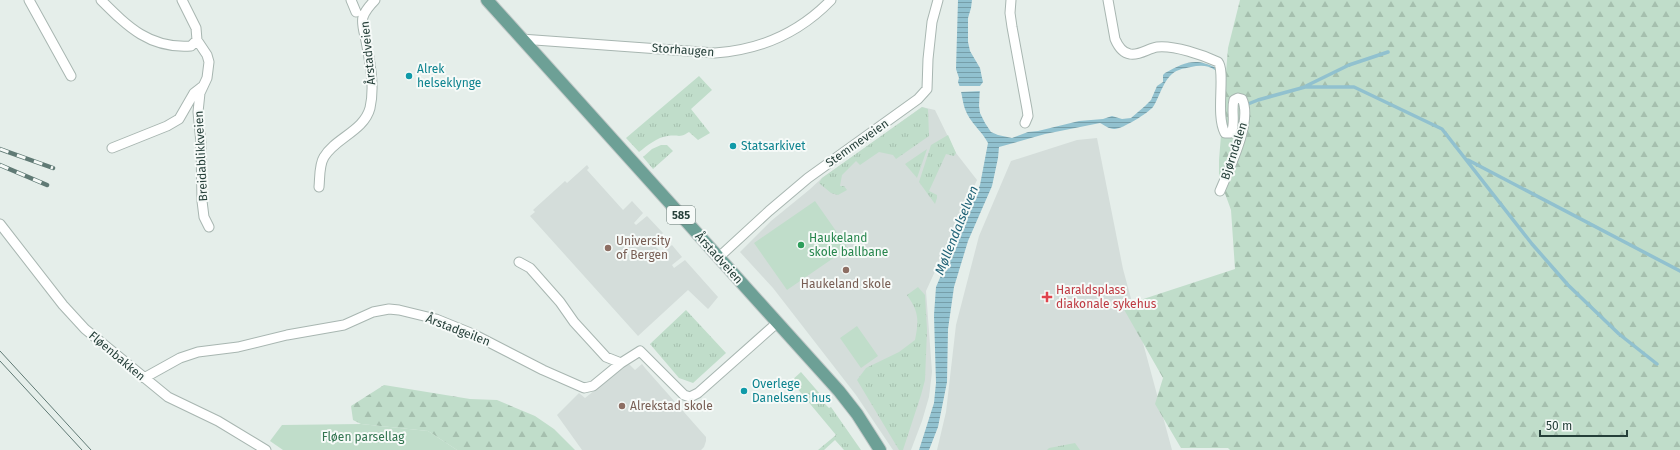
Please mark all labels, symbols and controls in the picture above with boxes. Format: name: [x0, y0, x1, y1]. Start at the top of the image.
street label: Årstadveien: [356, 20, 378, 86]
street label: Storhaugen: [651, 41, 715, 59]
place label: Alrek helseklynge: [417, 62, 481, 90]
marker: Alrek helseklynge: [404, 71, 414, 81]
street label: Breidablikkveien: [192, 110, 210, 202]
street label: Stemmeveien: [823, 116, 891, 170]
street label: Bjørndalen: [1218, 120, 1250, 182]
place label: Statsarkivet: [741, 139, 806, 153]
marker: Statsarkivet: [728, 141, 738, 151]
water label: Møllendalselven: [932, 183, 981, 277]
road number: 585: [667, 206, 695, 224]
street label: Årstadveien: [692, 228, 747, 287]
place label: Haukeland skole ballbane: [809, 231, 888, 259]
place label: University of Bergen: [616, 234, 670, 262]
marker: Haukeland skole ballbane: [796, 240, 806, 250]
marker: University of Bergen: [603, 243, 613, 253]
marker: Haukeland skole: [841, 265, 851, 275]
place label: Haukeland skole: [801, 277, 891, 291]
place label: Haraldsplass diakonale sykehus: [1056, 283, 1157, 311]
marker: Haraldsplass diakonale sykehus: [1041, 291, 1053, 303]
street label: Årstadgeilen: [424, 309, 493, 349]
street label: Fløenbakken: [86, 328, 148, 384]
place label: Overlege Danelsens hus: [752, 377, 831, 405]
marker: Overlege Danelsens hus: [739, 386, 749, 396]
place label: Alrekstad skole: [630, 399, 713, 413]
marker: Alrekstad skole: [617, 401, 627, 411]
scale bar: [1540, 412, 1627, 438]
text: 50 m: [1546, 419, 1572, 433]
park label: Fløen parsellag: [322, 430, 405, 444]

